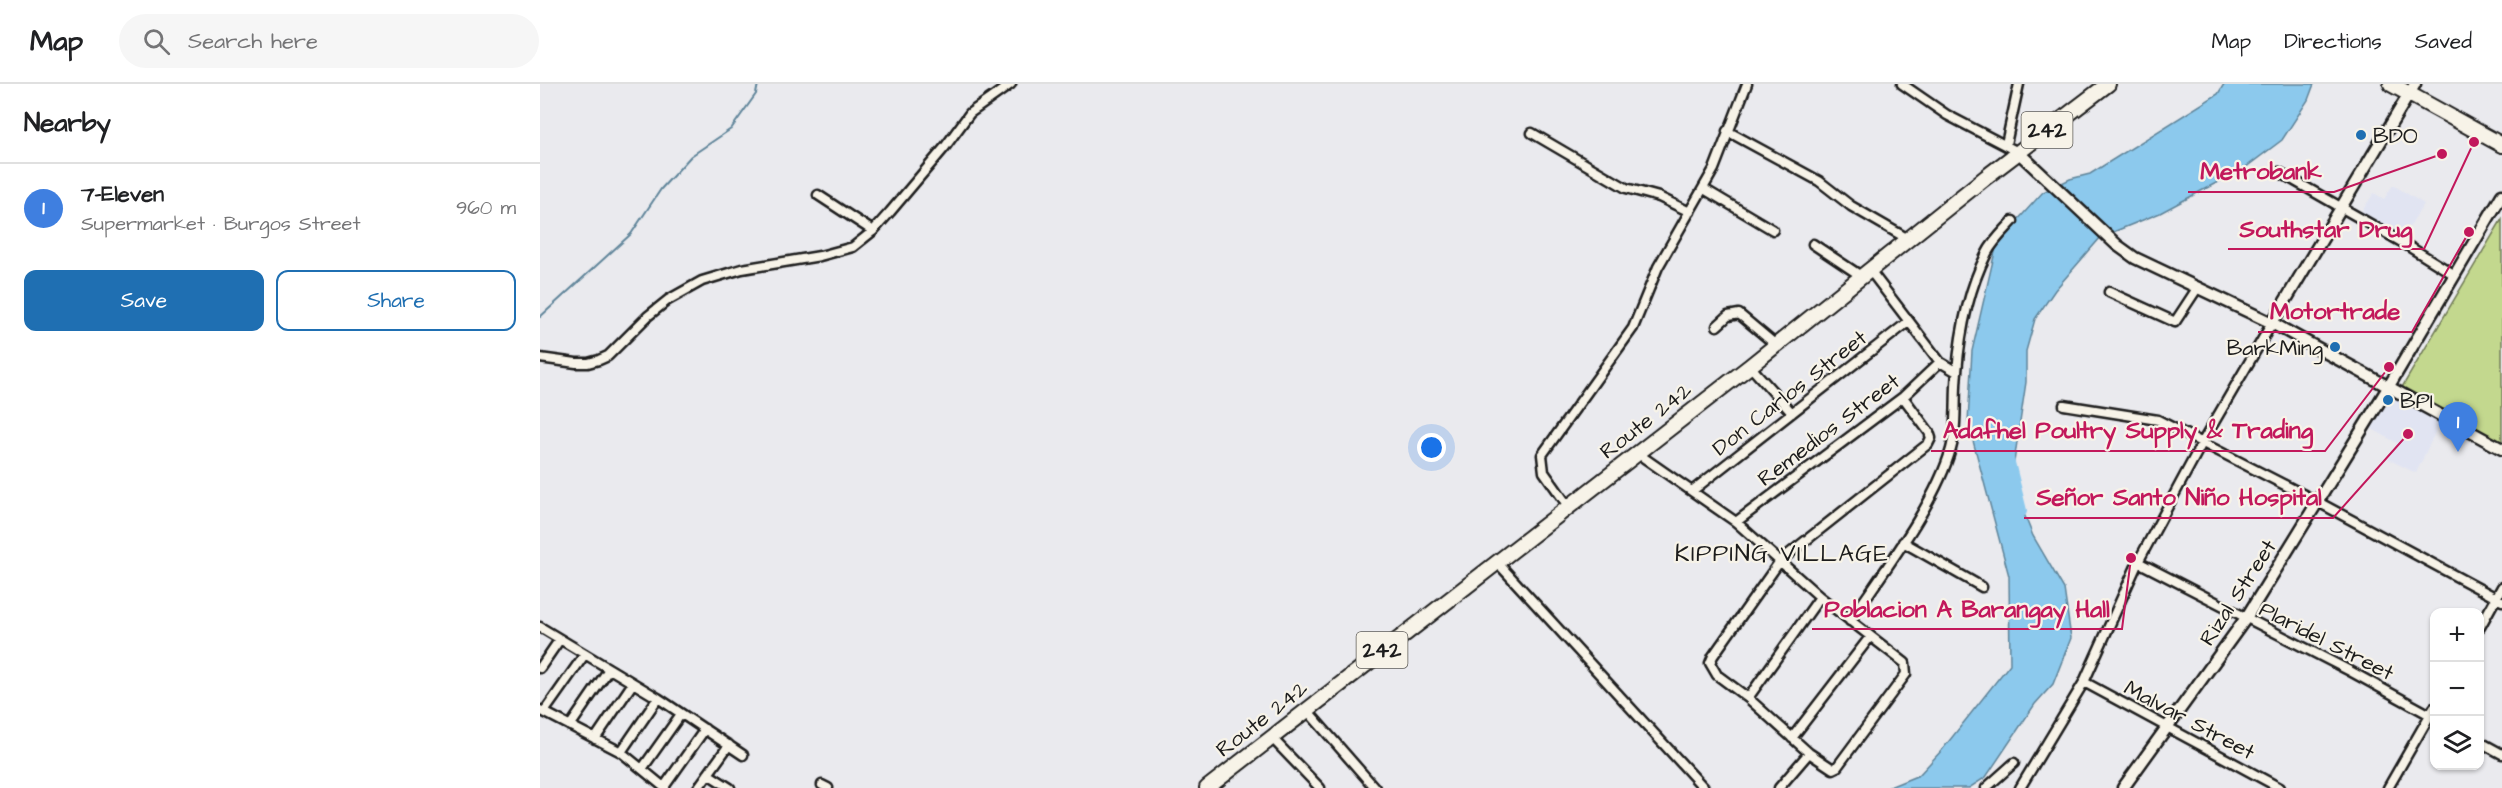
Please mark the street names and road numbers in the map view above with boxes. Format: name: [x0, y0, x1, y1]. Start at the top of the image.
road number: 242: [2022, 112, 2072, 148]
street label: Don Carlos Street: [1706, 323, 1874, 464]
street label: Remedios Street: [1751, 366, 1907, 494]
street label: Route 242: [1593, 375, 1699, 467]
street label: Rizal Street: [2192, 533, 2284, 652]
street label: Plaridel Street: [2254, 594, 2399, 689]
road number: 242: [1356, 632, 1408, 668]
street label: Route 242: [1209, 673, 1315, 765]
street label: Malvar Street: [2118, 673, 2260, 768]

